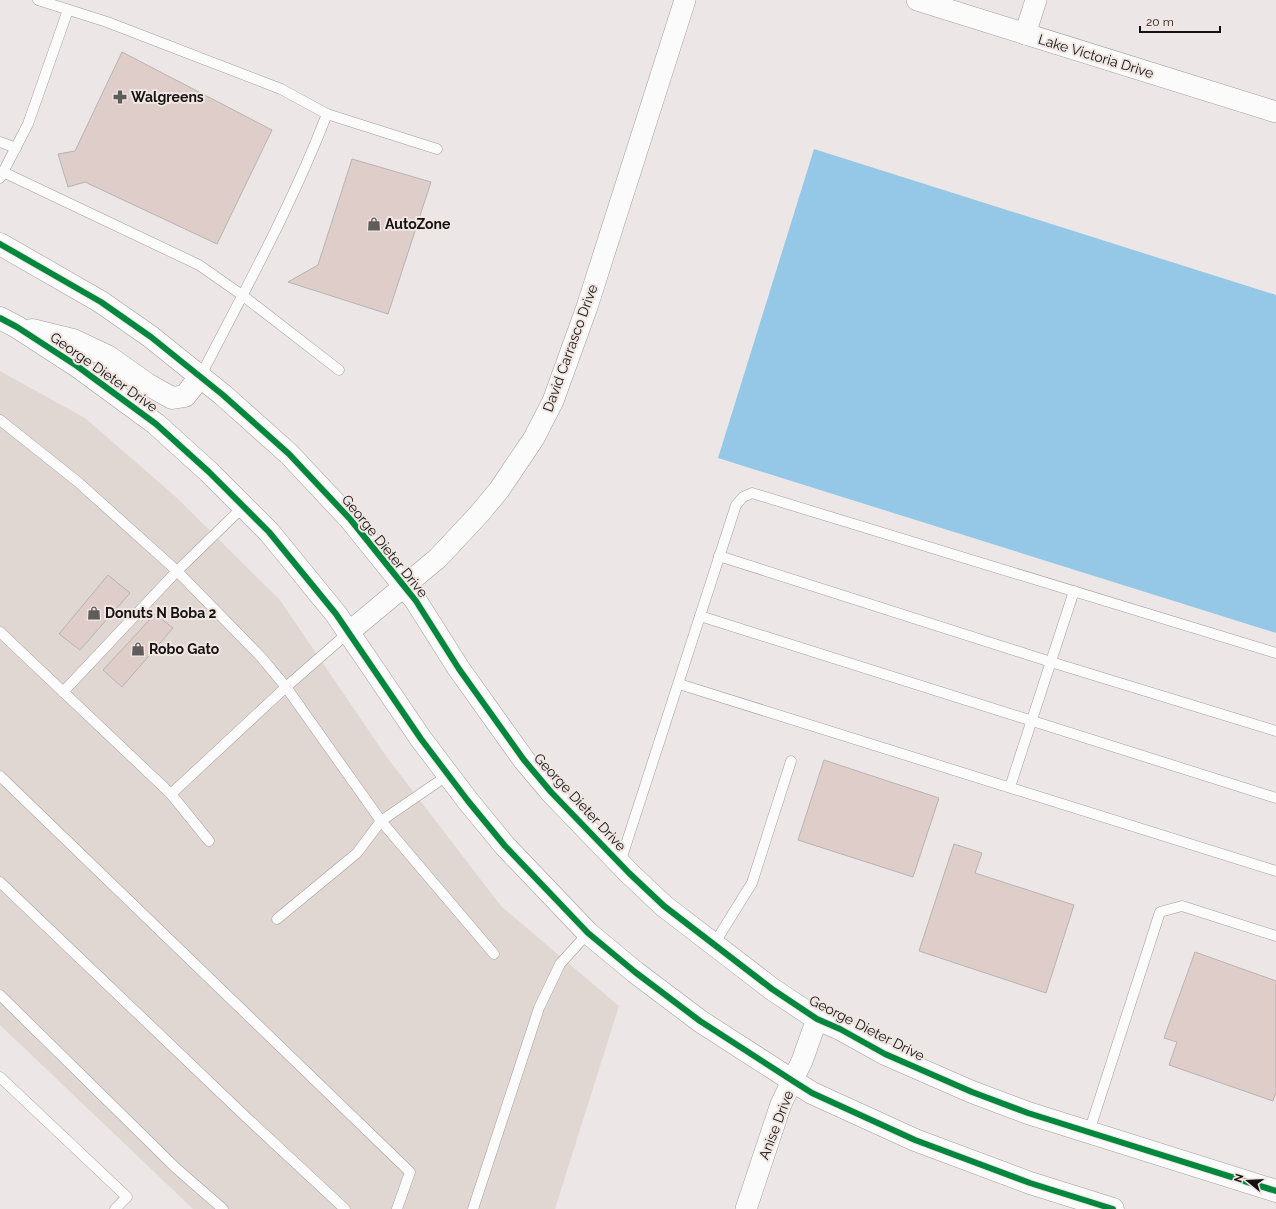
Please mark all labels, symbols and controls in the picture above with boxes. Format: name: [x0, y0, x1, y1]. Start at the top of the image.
scale bar: [1140, 8, 1220, 34]
text: 20 m: [1146, 15, 1174, 29]
street label: Lake Victoria Drive: [1036, 31, 1156, 81]
pharmacy icon: Walgreens: [112, 89, 128, 105]
place label: Walgreens: [131, 89, 204, 105]
shop icon: AutoZone: [366, 216, 382, 232]
place label: AutoZone: [385, 216, 451, 232]
street label: David Carrasco Drive: [539, 282, 601, 414]
street label: George Dieter Drive: [47, 329, 161, 415]
street label: George Dieter Drive: [339, 492, 431, 600]
shop icon: Donuts N Boba 2: [86, 605, 102, 621]
place label: Donuts N Boba 2: [105, 605, 217, 621]
shop icon: Robo Gato: [130, 641, 146, 657]
place label: Robo Gato: [149, 641, 220, 657]
street label: George Dieter Drive: [531, 750, 629, 854]
street label: George Dieter Drive: [807, 992, 927, 1064]
street label: Anise Drive: [756, 1088, 796, 1162]
north arrow: [1228, 1161, 1268, 1201]
text: N: [1231, 1172, 1246, 1184]

